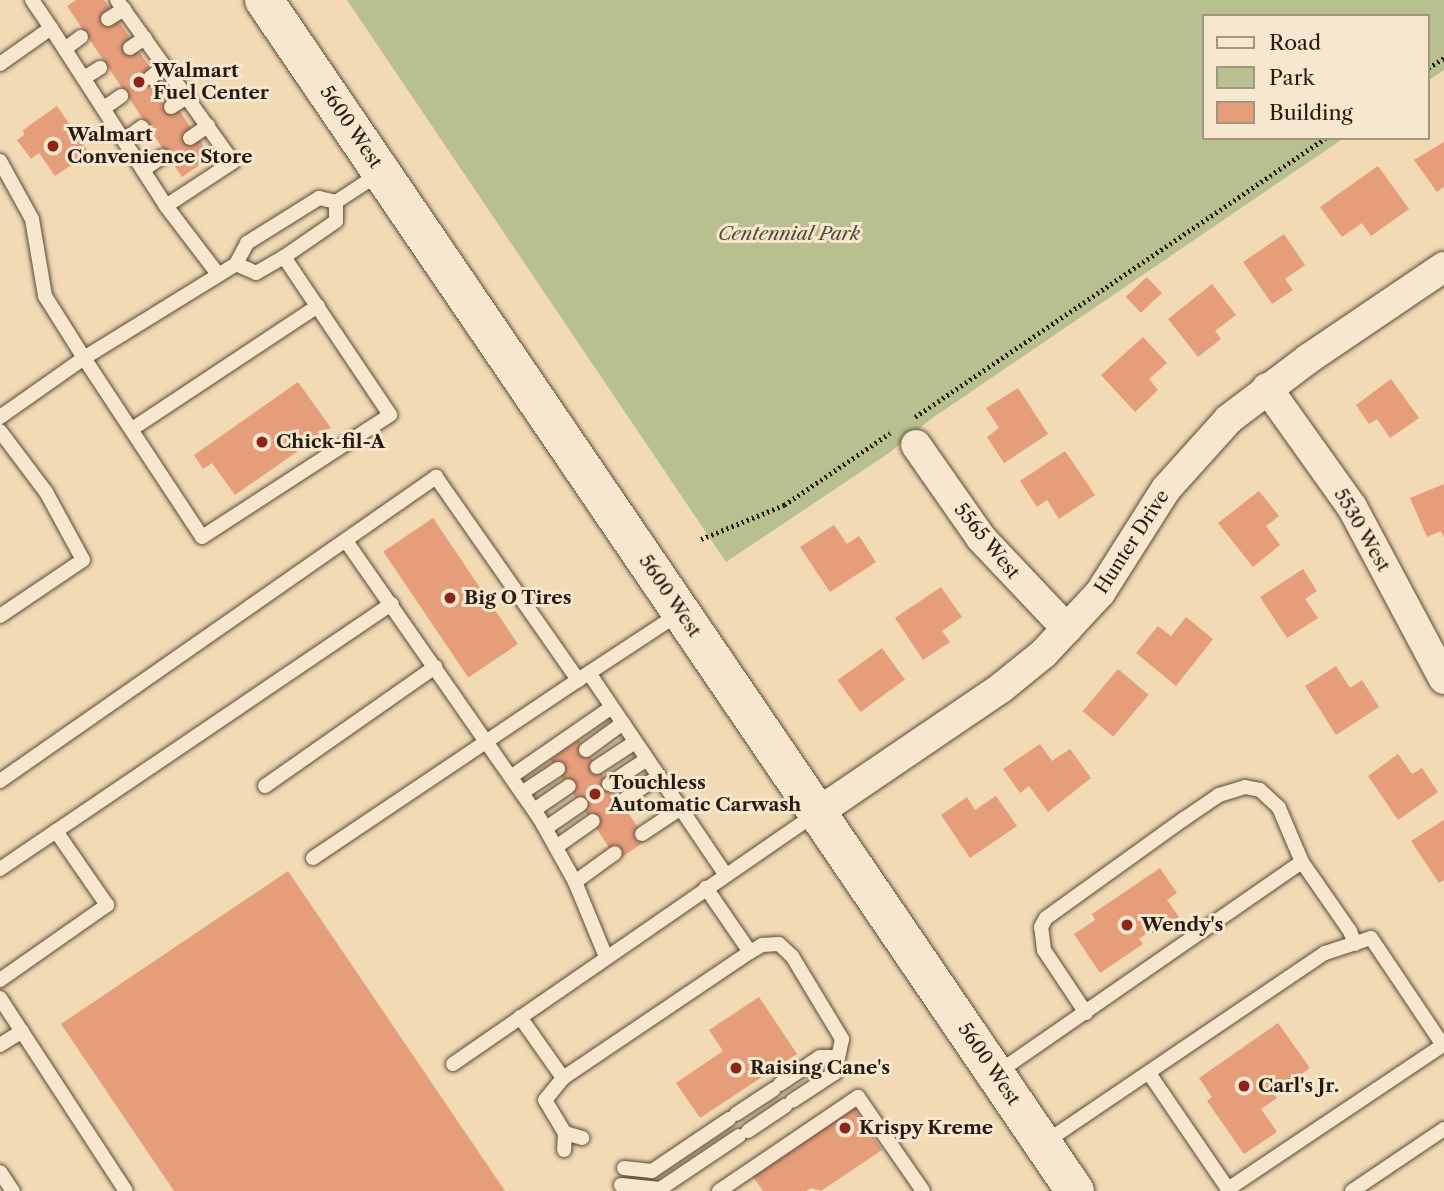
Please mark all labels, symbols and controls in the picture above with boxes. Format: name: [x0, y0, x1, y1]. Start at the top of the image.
legend: [1202, 14, 1430, 140]
text: Road: [1269, 30, 1321, 55]
place label: Walmart Fuel Center: [153, 60, 269, 104]
text: Park: [1269, 65, 1315, 90]
marker: Walmart Fuel Center: [131, 74, 147, 90]
street label: 5600 West: [315, 81, 387, 173]
text: Building: [1269, 100, 1353, 125]
place label: Walmart Convenience Store: [67, 124, 252, 168]
marker: Walmart Convenience Store: [45, 138, 61, 154]
park label: Centennial Park: [718, 223, 860, 245]
place label: Chick-fil-A: [276, 431, 385, 453]
marker: Chick-fil-A: [254, 434, 270, 450]
street label: 5530 West: [1329, 484, 1395, 576]
street label: Hunter Drive: [1090, 486, 1174, 598]
street label: 5565 West: [949, 498, 1025, 584]
street label: 5600 West: [634, 550, 706, 642]
place label: Big O Tires: [464, 587, 572, 609]
marker: Big O Tires: [442, 590, 458, 606]
place label: Touchless Automatic Carwash: [609, 772, 801, 816]
marker: Touchless Automatic Carwash: [587, 786, 603, 802]
place label: Wendy's: [1141, 914, 1223, 936]
marker: Wendy's: [1119, 917, 1135, 933]
street label: 5600 West: [953, 1018, 1025, 1110]
place label: Raising Cane's: [750, 1057, 890, 1079]
marker: Raising Cane's: [728, 1060, 744, 1076]
place label: Carl's Jr.: [1258, 1075, 1339, 1097]
marker: Carl's Jr.: [1236, 1078, 1252, 1094]
place label: Krispy Kreme: [859, 1117, 994, 1139]
marker: Krispy Kreme: [837, 1120, 853, 1136]

